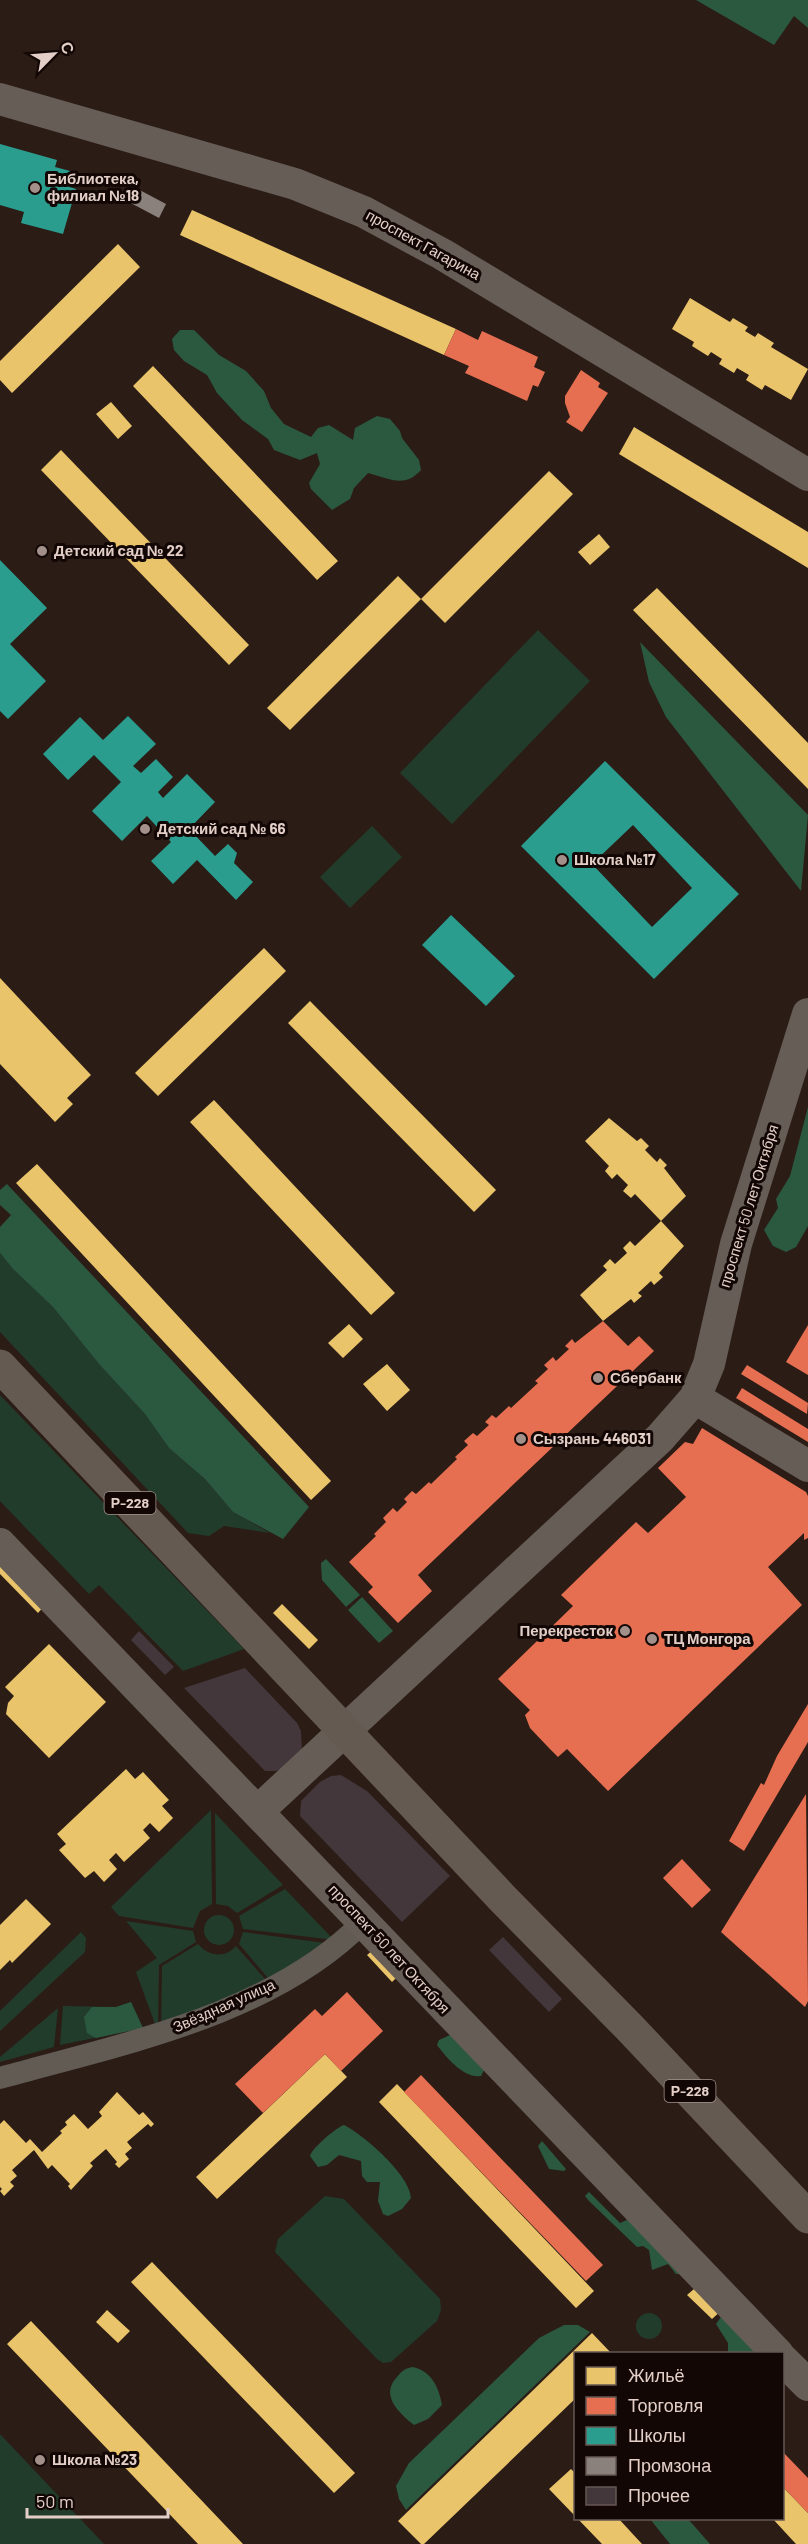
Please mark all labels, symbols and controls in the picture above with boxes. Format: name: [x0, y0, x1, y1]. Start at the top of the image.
north arrow: [24, 24, 84, 84]
text: С: [57, 38, 79, 57]
place label: Библиотека, филиал №18: [47, 169, 139, 204]
marker: Библиотека, филиал №18: [28, 181, 42, 195]
street label: проспект Гагарина: [363, 205, 484, 283]
place label: Детский сад № 22: [54, 541, 183, 559]
marker: Детский сад № 22: [35, 544, 49, 558]
place label: Детский сад № 66: [157, 819, 286, 837]
marker: Детский сад № 66: [138, 822, 152, 836]
place label: Школа №17: [574, 850, 656, 868]
marker: Школа №17: [555, 853, 569, 867]
street label: проспект 50 лет Октября: [715, 1122, 781, 1289]
place label: Сбербанк: [610, 1368, 682, 1386]
marker: Сбербанк: [591, 1371, 605, 1385]
place label: Сызрань 446031: [533, 1429, 651, 1447]
marker: Сызрань 446031: [514, 1432, 528, 1446]
road number: Р-228: [104, 1492, 156, 1514]
place label: Перекресток: [519, 1621, 613, 1639]
marker: Перекресток: [618, 1624, 632, 1638]
place label: ТЦ Монгора: [664, 1629, 751, 1647]
marker: ТЦ Монгора: [645, 1632, 659, 1646]
street label: проспект 50 лет Октября: [325, 1880, 454, 2016]
street label: Звёздная улица: [170, 1974, 278, 2036]
road number: Р-228: [664, 2080, 716, 2102]
legend: [574, 2352, 784, 2520]
text: Жильё: [628, 2364, 685, 2386]
text: Торговля: [628, 2394, 703, 2416]
text: Школы: [628, 2424, 686, 2446]
place label: Школа №23: [52, 2450, 137, 2468]
marker: Школа №23: [33, 2453, 47, 2467]
text: Промзона: [628, 2454, 712, 2476]
scale bar: [27, 2481, 168, 2519]
text: Прочее: [628, 2484, 690, 2506]
text: 50 m: [36, 2490, 74, 2512]

